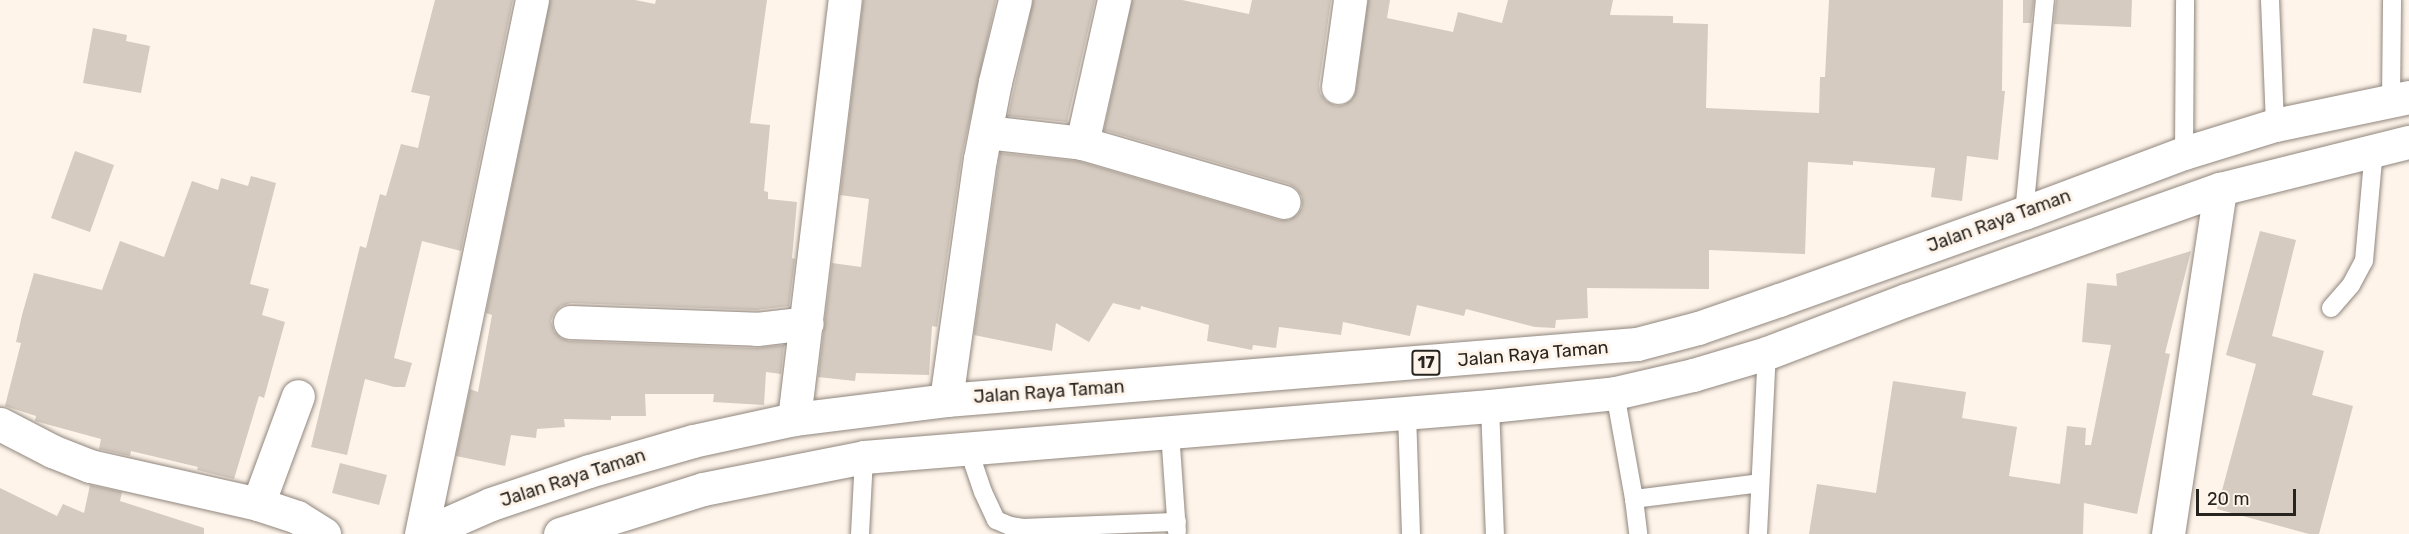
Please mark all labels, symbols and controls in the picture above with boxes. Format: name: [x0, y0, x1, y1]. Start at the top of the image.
street label: Jalan Raya Taman: [1924, 185, 2074, 257]
street label: Jalan Raya Taman: [1456, 337, 1610, 371]
road number: 17: [1411, 350, 1441, 376]
street label: Jalan Raya Taman: [972, 376, 1126, 408]
street label: Jalan Raya Taman: [497, 444, 649, 512]
scale bar: [2199, 477, 2300, 515]
text: 20 m: [2207, 488, 2249, 510]

